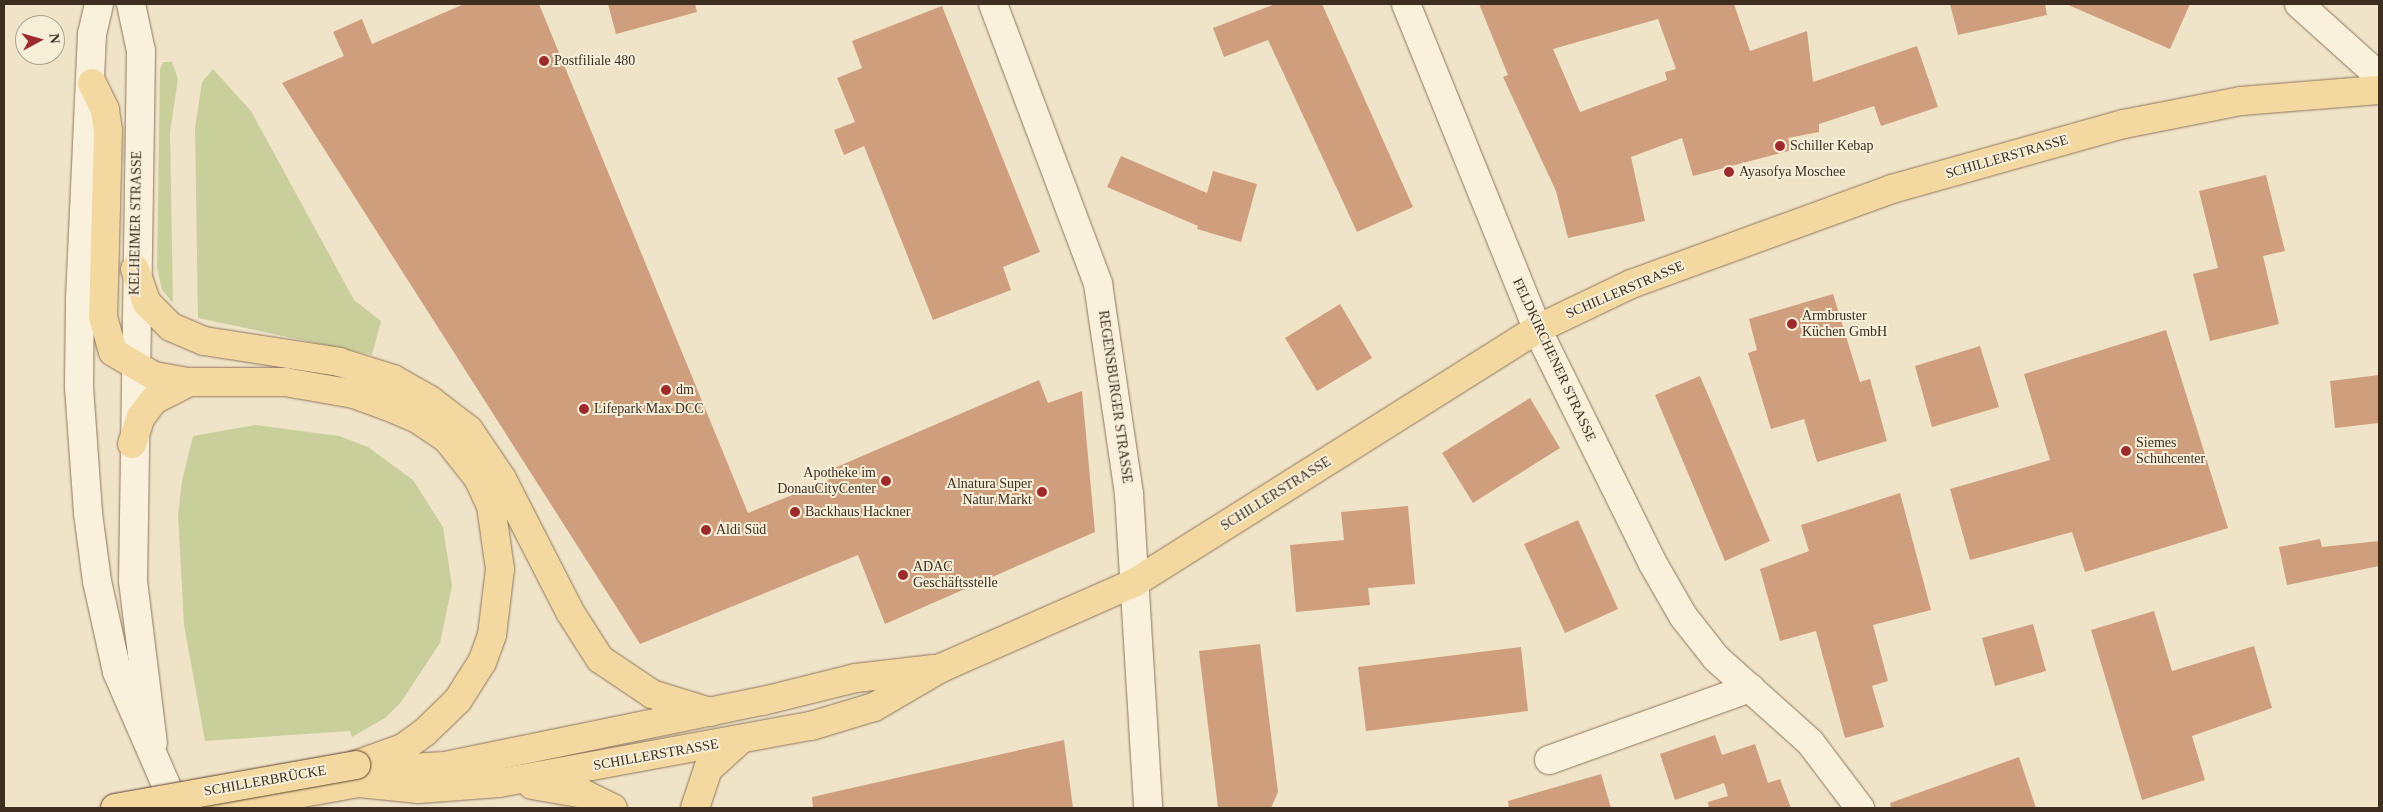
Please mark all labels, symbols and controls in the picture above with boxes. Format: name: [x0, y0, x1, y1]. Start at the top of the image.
north arrow: [15, 15, 65, 65]
text: N: [46, 33, 62, 44]
place label: Postfiliale 480: [554, 53, 635, 69]
marker: Postfiliale 480: [538, 55, 550, 67]
street label: SCHILLERSTRASSE: [1944, 131, 2070, 183]
place label: Schiller Kebap: [1790, 138, 1874, 154]
marker: Schiller Kebap: [1774, 140, 1786, 152]
street label: KELHEIMER STRASSE: [126, 151, 146, 295]
place label: Ayasofya Moschee: [1739, 164, 1845, 180]
marker: Ayasofya Moschee: [1723, 166, 1735, 178]
street label: SCHILLERSTRASSE: [1563, 257, 1687, 323]
street label: FELDKIRCHENER STRASSE: [1509, 276, 1599, 444]
place label: Armbruster Küchen GmbH: [1802, 308, 1887, 341]
street label: REGENSBURGER STRASSE: [1095, 309, 1135, 485]
marker: Armbruster Küchen GmbH: [1786, 318, 1798, 330]
place label: dm: [676, 382, 694, 398]
marker: dm: [660, 384, 672, 396]
place label: Lifepark Max DCC: [594, 401, 704, 417]
marker: Lifepark Max DCC: [578, 403, 590, 415]
place label: Siemes Schuhcenter: [2136, 435, 2205, 468]
marker: Siemes Schuhcenter: [2120, 445, 2132, 457]
street label: SCHILLERSTRASSE: [1218, 453, 1334, 535]
place label: Apotheke im DonauCityCenter: [777, 465, 876, 498]
marker: Apotheke im DonauCityCenter: [880, 475, 892, 487]
place label: Alnatura Super Natur Markt: [947, 476, 1032, 508]
marker: Alnatura Super Natur Markt: [1036, 486, 1048, 498]
place label: Backhaus Hackner: [805, 504, 910, 520]
marker: Backhaus Hackner: [789, 506, 801, 518]
place label: Aldi Süd: [716, 522, 766, 538]
marker: Aldi Süd: [700, 524, 712, 536]
place label: ADAC Geschäftsstelle: [913, 559, 998, 592]
marker: ADAC Geschäftsstelle: [897, 569, 909, 581]
street label: SCHILLERSTRASSE: [592, 736, 720, 774]
street label: SCHILLERBRÜCKE: [203, 762, 327, 800]

